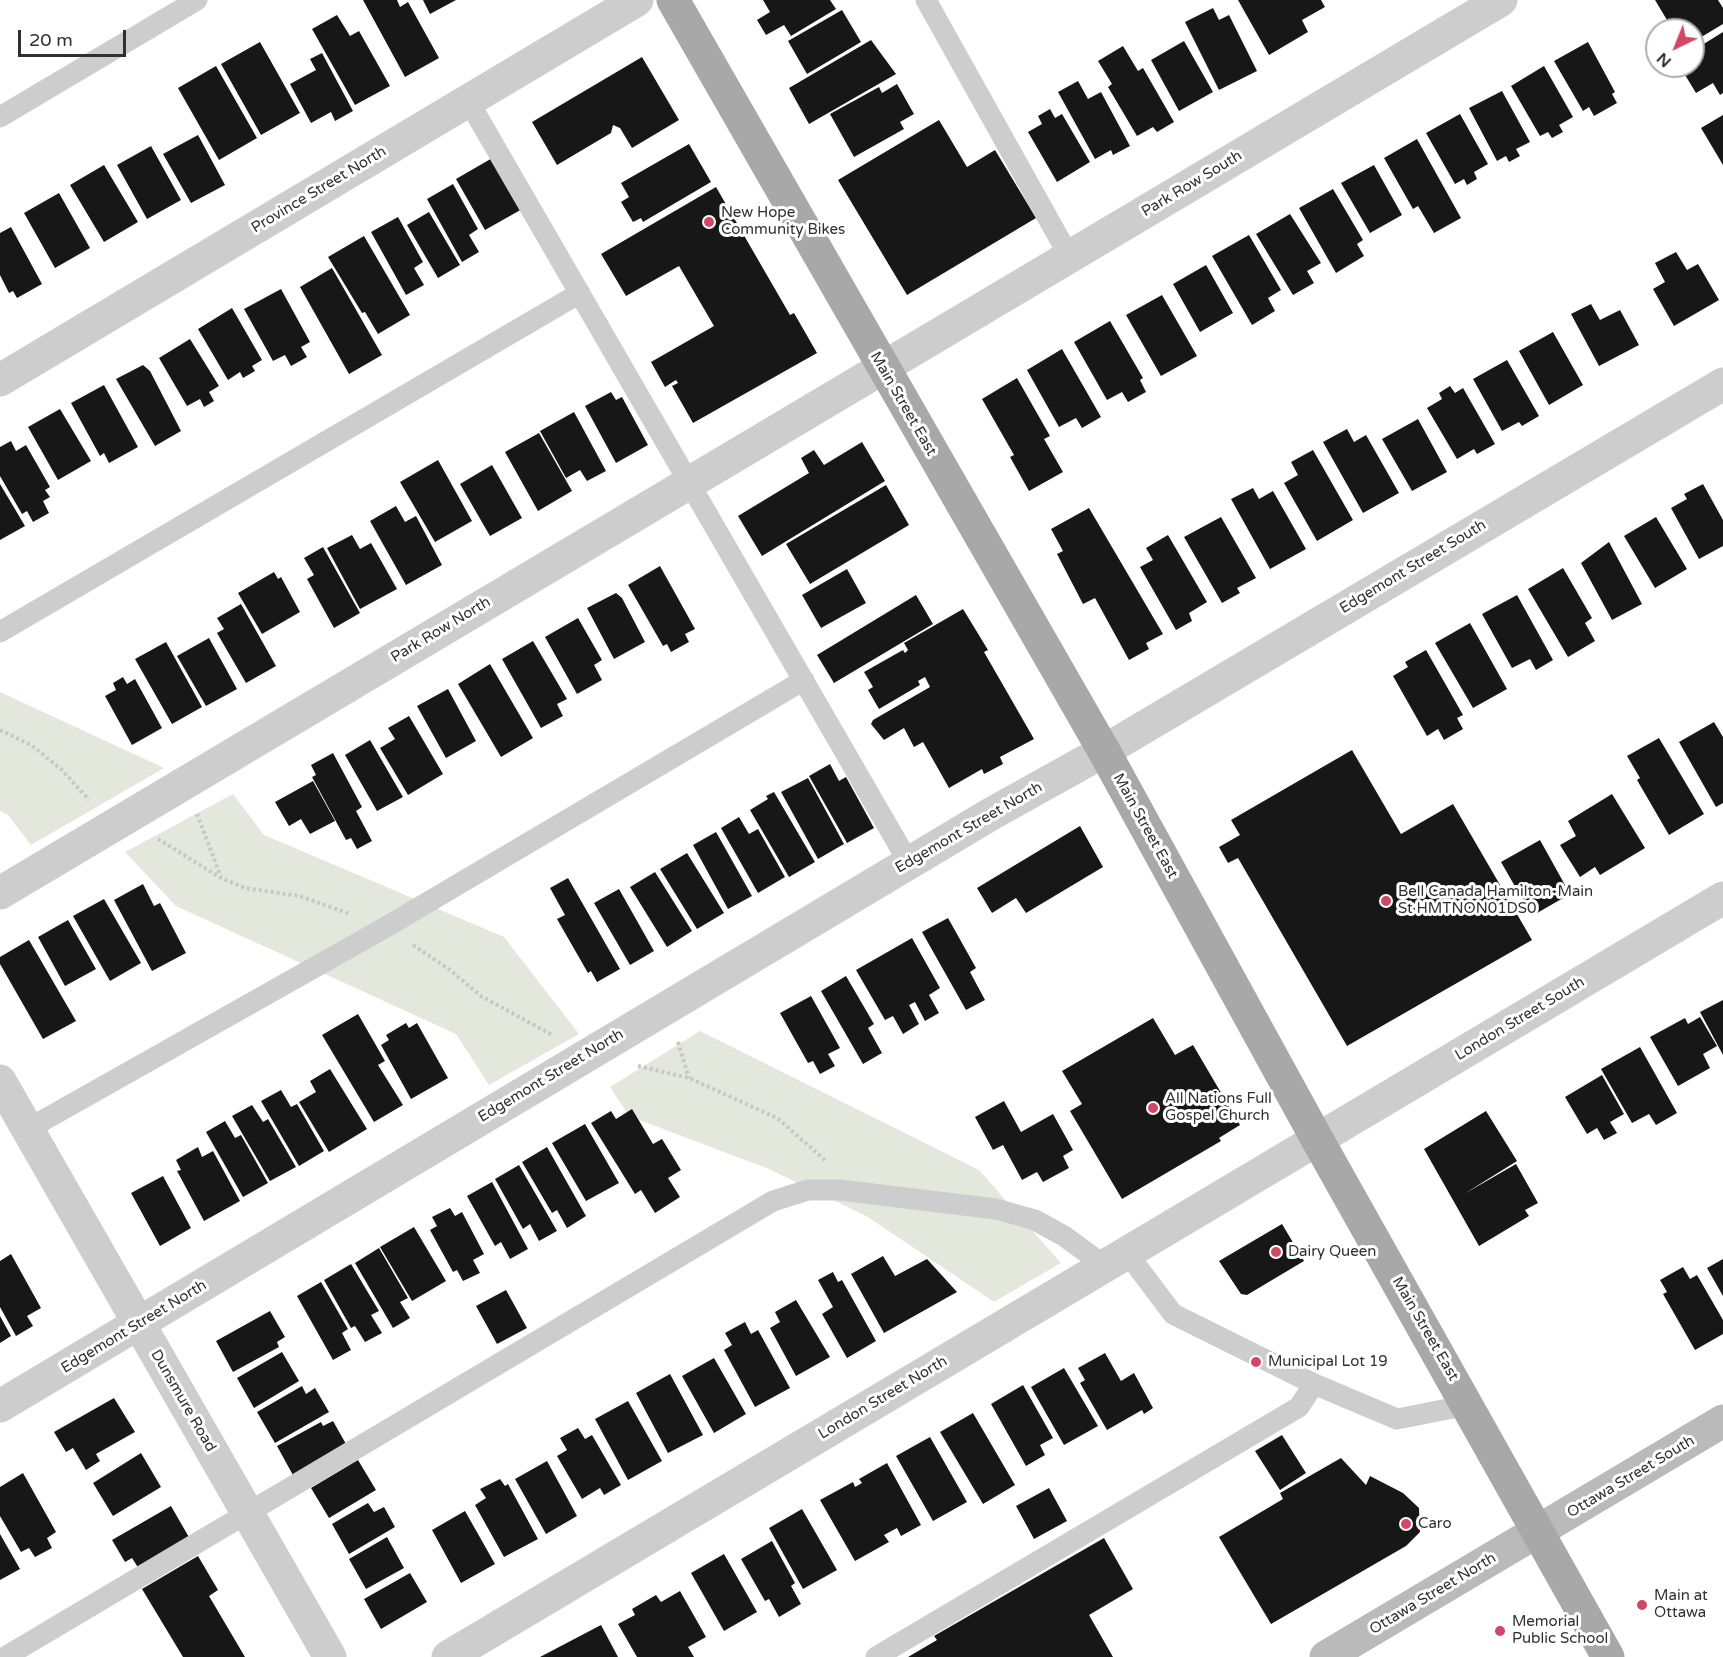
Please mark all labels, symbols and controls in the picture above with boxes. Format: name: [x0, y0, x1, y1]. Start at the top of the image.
scale bar: [21, 18, 129, 56]
north arrow: [1645, 18, 1705, 78]
text: 20 m: [29, 29, 73, 51]
text: N: [1653, 48, 1676, 71]
street label: Province Street North: [248, 143, 390, 237]
street label: Park Row South: [1139, 147, 1245, 221]
place label: New Hope Community Bikes: [721, 204, 845, 239]
marker: New Hope Community Bikes: [702, 215, 716, 229]
street label: Main Street East: [866, 349, 940, 459]
street label: Edgemont Street South: [1337, 516, 1489, 618]
street label: Park Row North: [388, 593, 494, 667]
street label: Main Street East: [1109, 770, 1181, 882]
street label: Edgemont Street North: [892, 779, 1046, 877]
place label: Bell Canada Hamilton-Main St HMTNON01DS0: [1398, 883, 1593, 918]
marker: Bell Canada Hamilton-Main St HMTNON01DS0: [1379, 894, 1393, 908]
street label: London Street South: [1452, 973, 1588, 1065]
street label: Edgemont Street North: [475, 1025, 627, 1127]
place label: All Nations Full Gospel Church: [1165, 1090, 1272, 1125]
marker: All Nations Full Gospel Church: [1146, 1101, 1160, 1115]
place label: Dairy Queen: [1288, 1243, 1376, 1261]
marker: Dairy Queen: [1269, 1245, 1283, 1259]
street label: Main Street East: [1388, 1274, 1462, 1384]
street label: Edgemont Street North: [58, 1276, 210, 1378]
street label: Dunsmure Road: [146, 1347, 220, 1455]
street label: London Street North: [815, 1352, 951, 1444]
place label: Municipal Lot 19: [1268, 1353, 1388, 1371]
marker: Municipal Lot 19: [1249, 1355, 1263, 1369]
street label: Ottawa Street South: [1564, 1432, 1698, 1522]
place label: Caro: [1418, 1515, 1451, 1533]
marker: Caro: [1399, 1517, 1413, 1531]
street label: Ottawa Street North: [1366, 1549, 1500, 1639]
place label: Main at Ottawa: [1654, 1587, 1708, 1622]
marker: Main at Ottawa: [1635, 1598, 1649, 1612]
place label: Memorial Public School: [1512, 1613, 1608, 1648]
marker: Memorial Public School: [1493, 1624, 1507, 1638]

